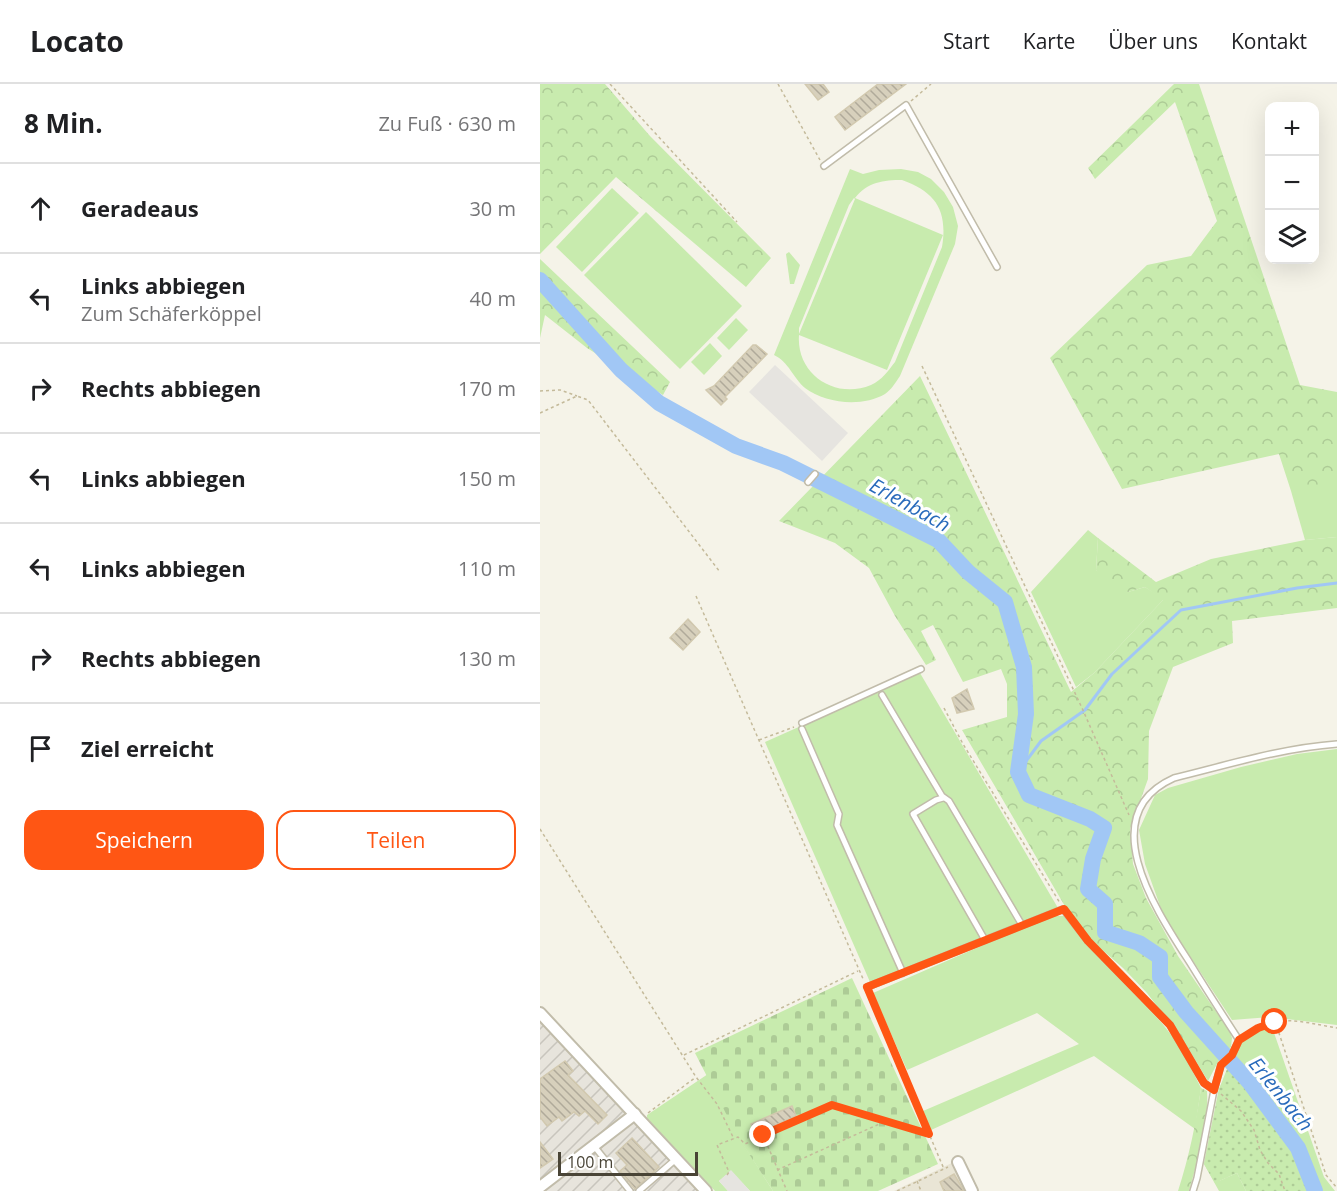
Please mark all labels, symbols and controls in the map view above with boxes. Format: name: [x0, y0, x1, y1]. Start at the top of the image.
text: Locato: [30, 22, 124, 60]
text: Start: [943, 27, 990, 55]
text: Karte: [1023, 27, 1075, 55]
text: Über uns: [1108, 27, 1198, 55]
text: Kontakt: [1231, 27, 1307, 55]
map controls: [1265, 102, 1319, 264]
button: +: [1265, 102, 1319, 156]
text: 8 Min.: [24, 105, 103, 141]
text: Zu Fuß · 630 m: [378, 110, 516, 137]
button: −: [1265, 156, 1319, 210]
icon: ahead: [24, 192, 57, 225]
text: Geradeaus: [81, 193, 199, 223]
text: 30 m: [469, 195, 516, 222]
button: layers: [1265, 210, 1319, 264]
text: Links abbiegen: [81, 270, 246, 300]
icon: left: [24, 282, 57, 315]
text: 40 m: [469, 285, 516, 312]
text: Zum Schäferköppel: [81, 300, 262, 327]
icon: right: [24, 372, 57, 405]
text: Rechts abbiegen: [81, 373, 261, 403]
text: 170 m: [458, 375, 516, 402]
icon: left: [24, 462, 57, 495]
text: Links abbiegen: [81, 463, 246, 493]
text: 150 m: [458, 465, 516, 492]
water label: Erlenbach: [865, 471, 955, 538]
icon: left: [24, 552, 57, 585]
text: Links abbiegen: [81, 553, 246, 583]
text: 110 m: [458, 555, 516, 582]
icon: right: [24, 642, 57, 675]
text: Rechts abbiegen: [81, 643, 261, 673]
text: 130 m: [458, 645, 516, 672]
icon: arrive: [24, 732, 57, 765]
text: Ziel erreicht: [81, 733, 214, 763]
button: Speichern: [24, 810, 264, 870]
button: Teilen: [276, 810, 516, 870]
route start: [1261, 1008, 1287, 1034]
water label: Erlenbach: [1243, 1051, 1320, 1136]
route end: [749, 1121, 775, 1147]
scale bar: [558, 1149, 698, 1176]
text: 100 m: [567, 1151, 613, 1173]

